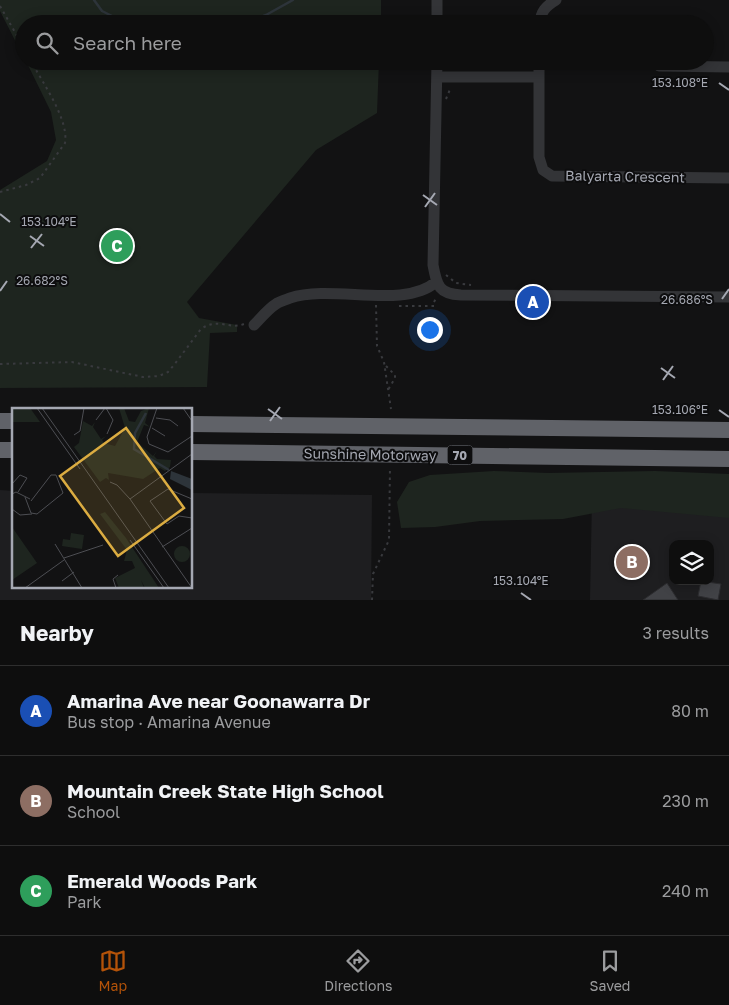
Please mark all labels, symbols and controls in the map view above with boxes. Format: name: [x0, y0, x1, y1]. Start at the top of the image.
search box: [15, 15, 714, 70]
icon: search: [33, 29, 61, 57]
text: Search here: [73, 31, 182, 54]
text: 153.108°E: [652, 75, 708, 90]
street label: Balyarta Crescent: [565, 166, 685, 186]
text: 153.104°E: [21, 214, 77, 229]
pin: C: [101, 227, 133, 265]
text: 26.682°S: [16, 273, 68, 288]
pin: A: [517, 283, 549, 321]
text: 26.686°S: [661, 292, 713, 307]
your location: [417, 317, 443, 343]
text: 153.106°E: [652, 402, 708, 417]
inset map: [12, 408, 192, 588]
street label: Sunshine Motorway: [303, 444, 437, 464]
road number: 70: [448, 446, 472, 464]
map controls: [669, 540, 714, 585]
button: layers: [669, 540, 714, 585]
pin: B: [616, 543, 648, 581]
text: 153.104°E: [493, 573, 549, 588]
text: Nearby: [20, 620, 94, 646]
text: 3 results: [642, 623, 709, 643]
text: Amarina Ave near Goonawarra Dr: [67, 689, 370, 712]
text: A: [30, 701, 42, 721]
text: 80 m: [671, 701, 709, 721]
text: Bus stop · Amarina Avenue: [67, 712, 271, 732]
text: Mountain Creek State High School: [67, 779, 384, 802]
text: B: [30, 791, 42, 811]
text: 230 m: [662, 791, 709, 811]
text: School: [67, 802, 120, 822]
text: Emerald Woods Park: [67, 869, 257, 892]
text: C: [30, 881, 42, 901]
text: 240 m: [662, 881, 709, 901]
text: Park: [67, 892, 102, 912]
tab: Map: [99, 947, 127, 994]
tab: Directions: [324, 947, 393, 994]
tab: Saved: [590, 947, 630, 994]

